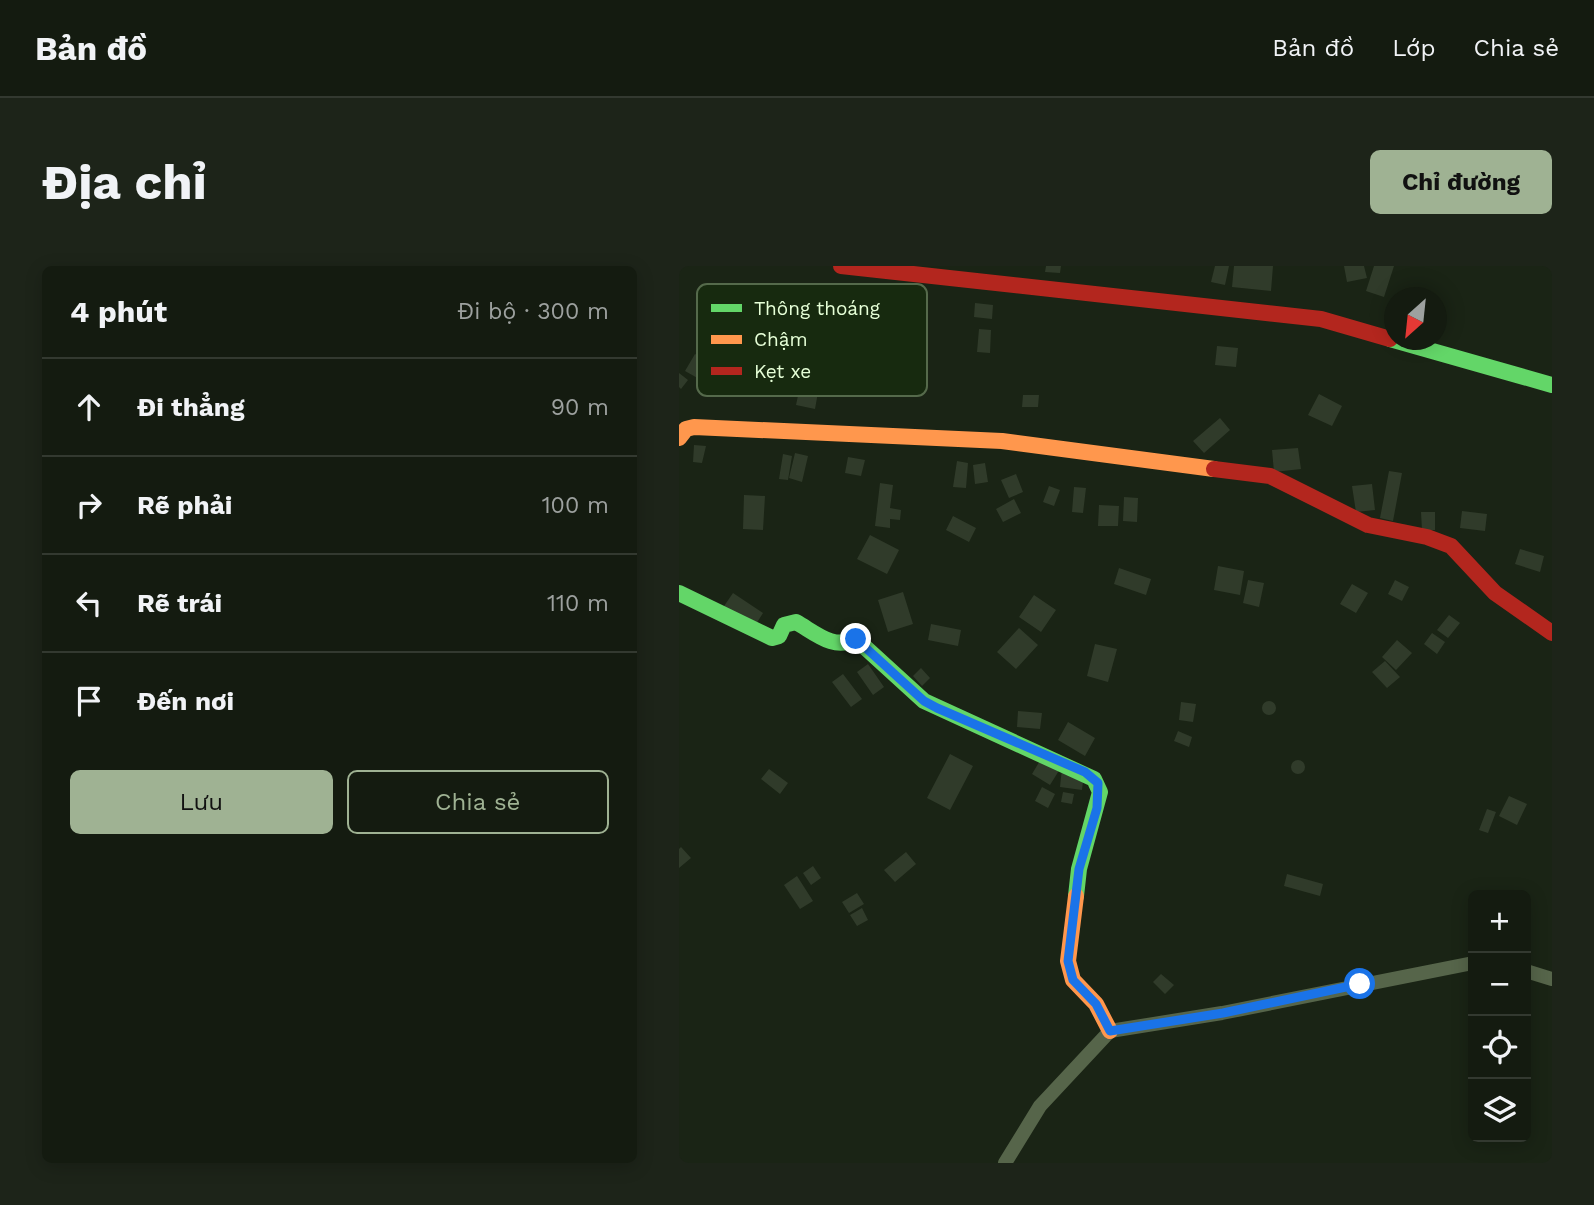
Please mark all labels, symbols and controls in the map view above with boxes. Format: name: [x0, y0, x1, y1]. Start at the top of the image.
text: Bản đồ: [35, 29, 147, 68]
text: Bản đồ: [1272, 34, 1354, 62]
text: Lớp: [1392, 34, 1436, 62]
text: Chia sẻ: [1474, 34, 1559, 62]
button: Chỉ đường: [1370, 150, 1552, 214]
text: Địa chỉ: [42, 153, 207, 211]
legend: [697, 284, 927, 396]
north arrow: [1384, 287, 1447, 350]
text: 4 phút: [70, 294, 167, 329]
text: Thông thoáng: [754, 297, 881, 320]
text: Đi bộ · 300 m: [457, 298, 609, 325]
text: Chậm: [754, 328, 808, 351]
text: Kẹt xe: [754, 360, 811, 383]
icon: ahead: [70, 388, 108, 426]
text: Đi thẳng: [137, 392, 245, 422]
text: 90 m: [551, 394, 609, 421]
icon: right: [70, 486, 108, 524]
text: Rẽ phải: [137, 490, 232, 520]
text: 100 m: [542, 492, 609, 519]
icon: left: [70, 584, 108, 622]
text: Rẽ trái: [137, 588, 222, 618]
text: 110 m: [547, 590, 609, 617]
route end: [840, 623, 871, 654]
icon: arrive: [70, 682, 108, 720]
text: Đến nơi: [137, 686, 234, 716]
button: Lưu: [70, 770, 333, 834]
button: Chia sẻ: [347, 770, 609, 834]
map controls: [1468, 890, 1531, 1142]
button: +: [1468, 890, 1531, 953]
button: −: [1468, 953, 1531, 1016]
route start: [1344, 968, 1375, 999]
button: locate: [1468, 1016, 1531, 1079]
button: layers: [1468, 1079, 1531, 1142]

